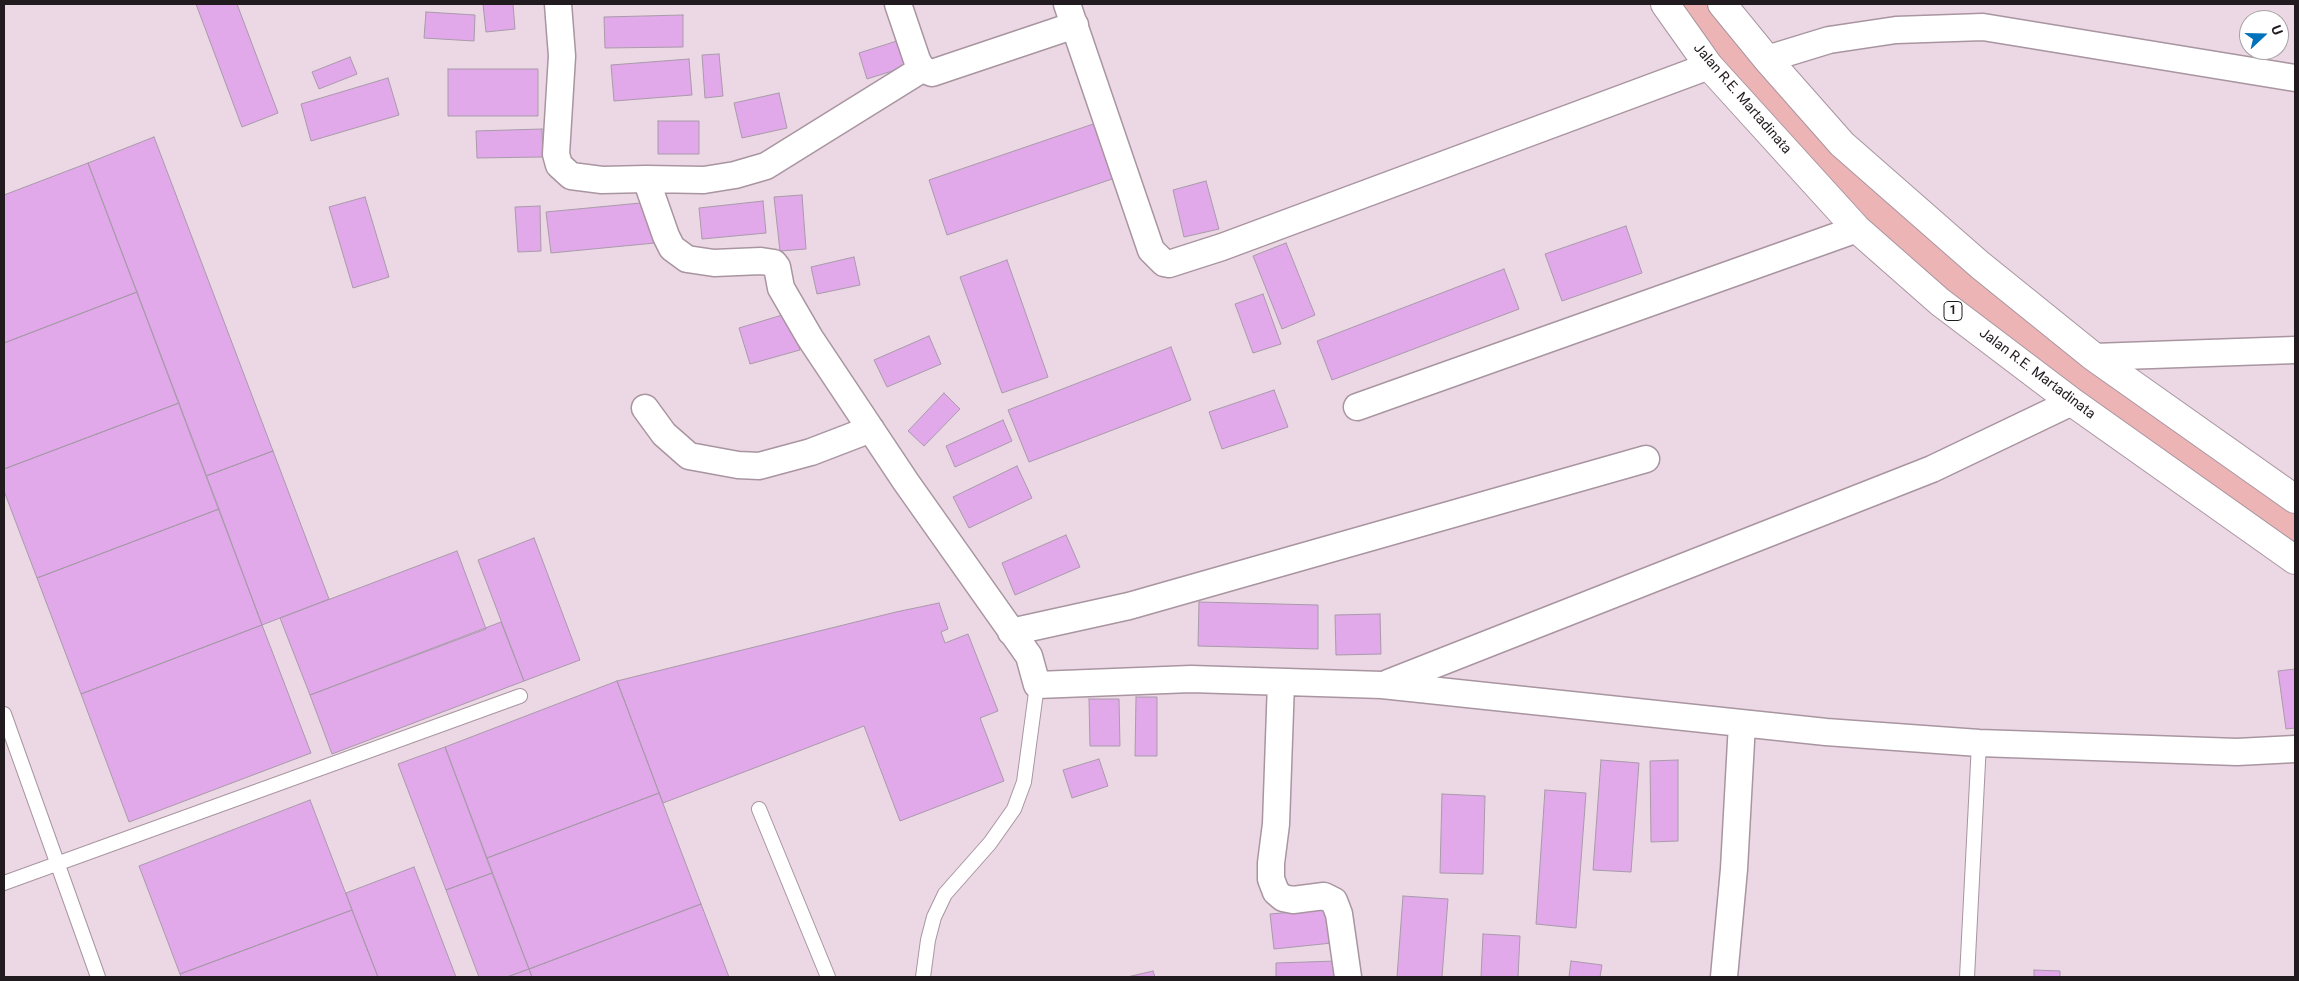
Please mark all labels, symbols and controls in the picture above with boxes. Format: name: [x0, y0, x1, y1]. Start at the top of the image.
north arrow: [2239, 10, 2289, 60]
text: U: [2268, 23, 2286, 37]
street label: Jalan R.E. Martadinata: [1689, 40, 1795, 158]
road number: 1: [1944, 302, 1962, 321]
street label: Jalan R.E. Martadinata: [1976, 325, 2098, 423]

